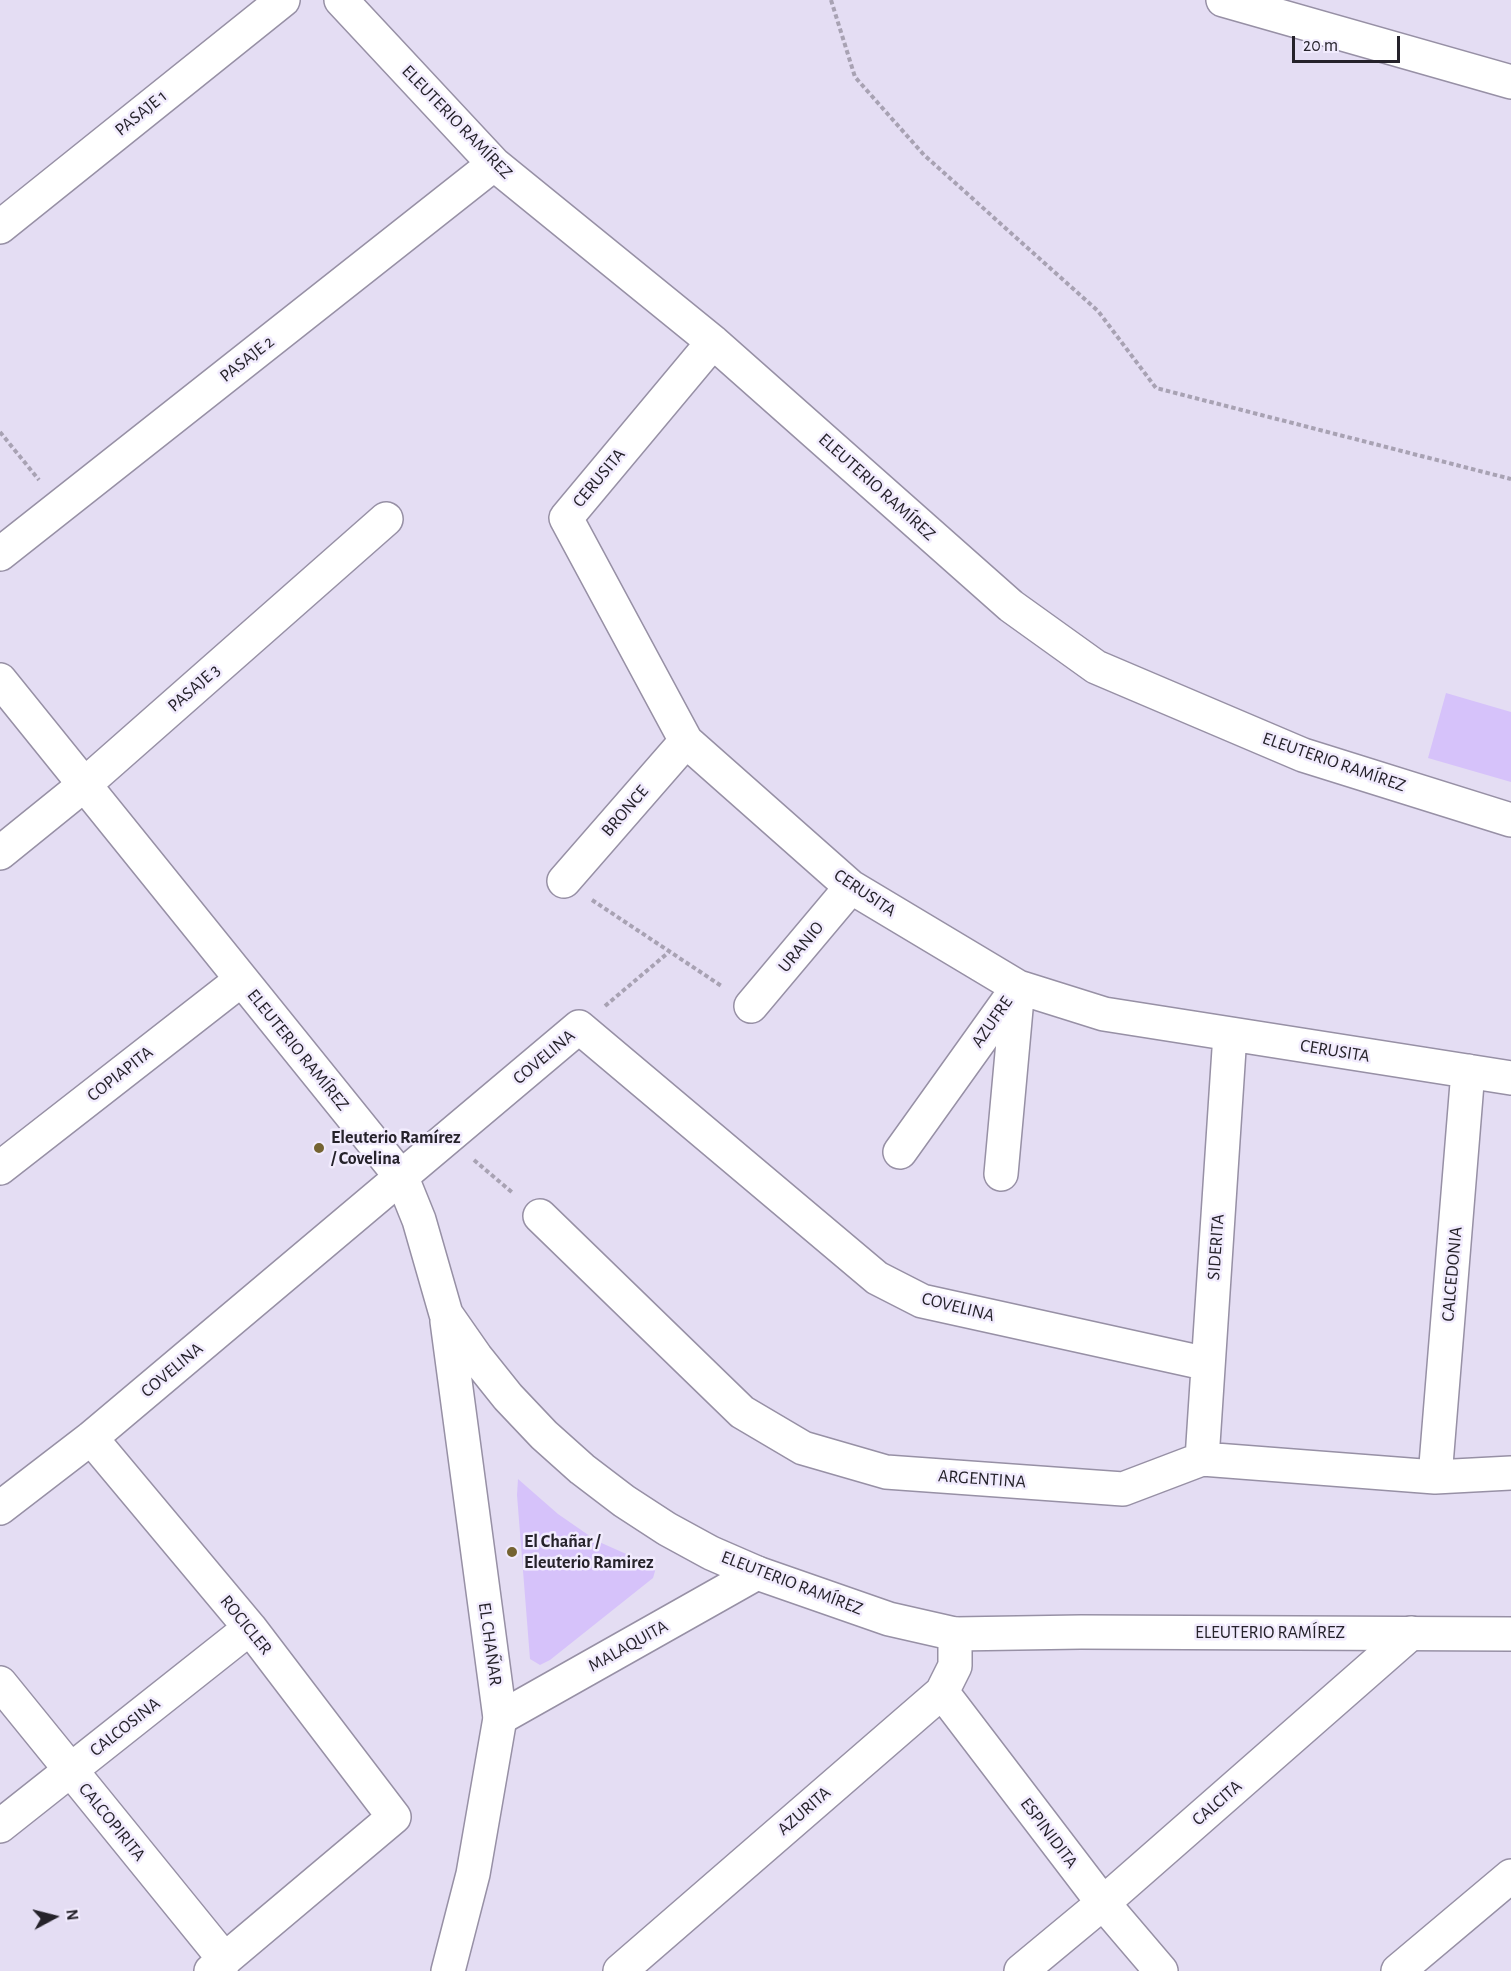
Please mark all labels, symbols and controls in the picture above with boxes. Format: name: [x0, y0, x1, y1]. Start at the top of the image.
scale bar: [1295, 24, 1403, 62]
text: 20 m: [1303, 37, 1338, 55]
street label: ELEUTERIO RAMÍREZ: [397, 61, 517, 183]
street label: PASAJE 1: [110, 85, 172, 141]
street label: PASAJE 2: [215, 331, 279, 387]
street label: ELEUTERIO RAMÍREZ: [814, 429, 940, 545]
street label: CERUSITA: [568, 444, 630, 512]
street label: PASAJE 3: [163, 659, 225, 717]
street label: ELEUTERIO RAMÍREZ: [1260, 727, 1408, 797]
street label: BRONCE: [597, 781, 653, 841]
street label: CERUSITA: [830, 864, 900, 922]
street label: URANIO: [773, 917, 829, 977]
street label: ELEUTERIO RAMÍREZ: [242, 985, 354, 1115]
street label: AZUFRE: [967, 992, 1017, 1052]
street label: COVELINA: [509, 1025, 579, 1089]
street label: CERUSITA: [1299, 1035, 1371, 1067]
street label: COPIAPITA: [83, 1042, 157, 1106]
place label: Eleuterio Ramírez / Covelina: [331, 1127, 461, 1170]
marker: Eleuterio Ramírez / Covelina: [312, 1141, 326, 1155]
street label: SIDERITA: [1203, 1213, 1229, 1281]
street label: CALCEDONIA: [1437, 1226, 1467, 1322]
street label: COVELINA: [919, 1288, 997, 1326]
street label: COVELINA: [137, 1338, 207, 1402]
street label: ARGENTINA: [937, 1465, 1027, 1493]
place label: El Chañar / Eleuterio Ramirez: [524, 1531, 654, 1574]
marker: El Chañar / Eleuterio Ramirez: [505, 1545, 519, 1559]
street label: ELEUTERIO RAMÍREZ: [718, 1546, 866, 1620]
street label: ROCICLER: [215, 1591, 277, 1659]
street label: EL CHAÑAR: [473, 1601, 507, 1687]
street label: MALAQUITA: [584, 1615, 672, 1677]
street label: ELEUTERIO RAMÍREZ: [1195, 1622, 1345, 1644]
street label: CALCOSINA: [85, 1693, 165, 1761]
street label: CALCITA: [1188, 1776, 1246, 1830]
street label: CALCOPIRITA: [74, 1779, 150, 1865]
street label: AZURITA: [773, 1782, 835, 1840]
street label: ESPINIDITA: [1015, 1793, 1083, 1873]
north arrow: [24, 1887, 84, 1947]
text: N: [63, 1908, 80, 1921]

